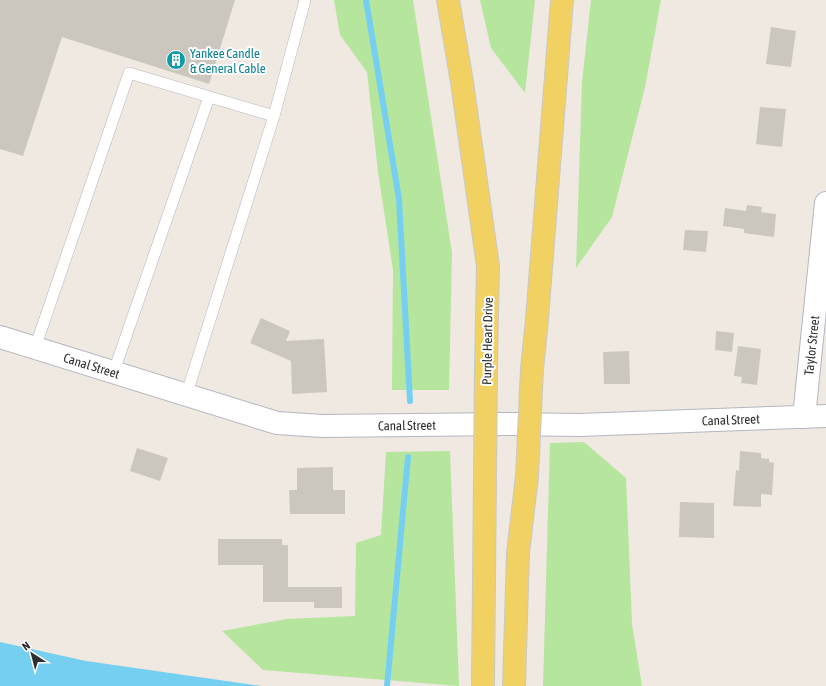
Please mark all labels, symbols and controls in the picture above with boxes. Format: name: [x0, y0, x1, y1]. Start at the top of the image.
place label: Yankee Candle & General Cable: [190, 46, 266, 76]
building icon: Yankee Candle & General Cable: [165, 49, 187, 71]
street label: Purple Heart Drive: [479, 297, 496, 385]
street label: Taylor Street: [801, 315, 822, 376]
street label: Canal Street: [62, 350, 122, 382]
street label: Canal Street: [701, 411, 760, 429]
street label: Canal Street: [378, 418, 436, 433]
north arrow: [12, 634, 52, 674]
text: N: [20, 639, 32, 653]

